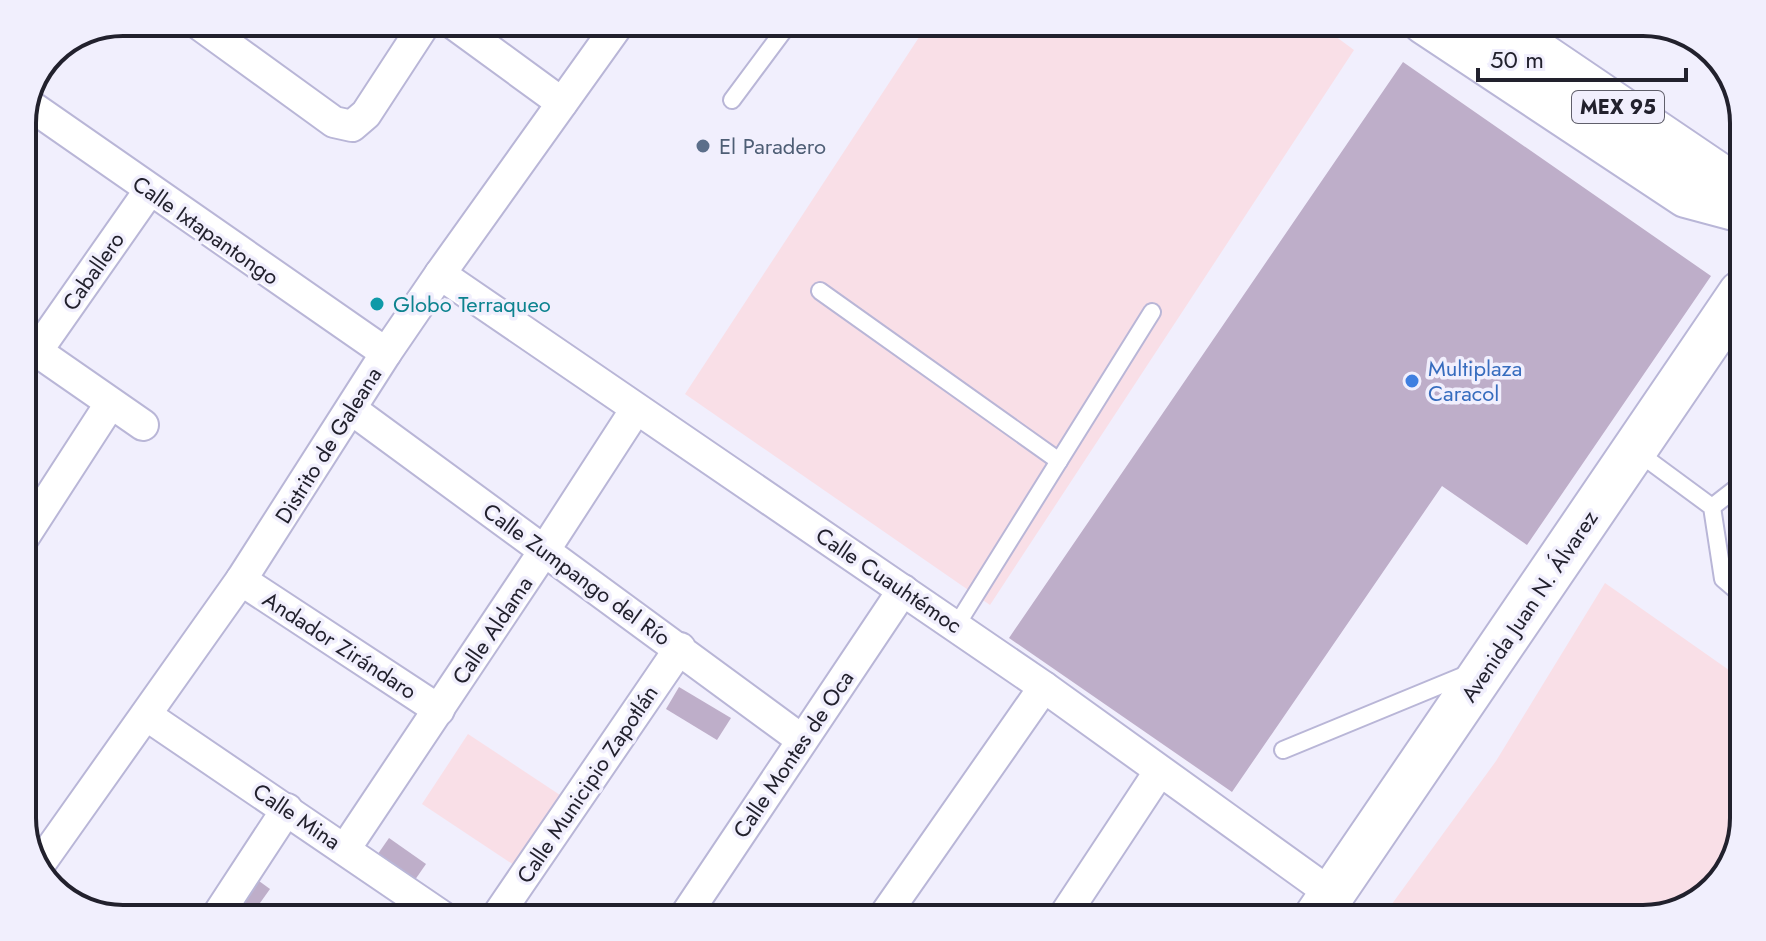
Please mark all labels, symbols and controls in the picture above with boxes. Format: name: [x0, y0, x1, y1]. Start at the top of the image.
scale bar: [1478, 32, 1686, 82]
text: 50 m: [1490, 42, 1544, 77]
road number: MEX 95: [1572, 91, 1664, 123]
place label: El Paradero: [719, 130, 826, 162]
marker: El Paradero: [694, 137, 712, 155]
street label: Calle Ixtapantongo: [126, 167, 286, 293]
street label: Caballero: [54, 225, 132, 317]
place label: Globo Terraqueo: [393, 288, 551, 320]
marker: Globo Terraqueo: [368, 295, 386, 313]
place label: Multiplaza Caracol: [1428, 352, 1522, 409]
street label: Distrito de Galeana: [267, 361, 389, 529]
marker: Multiplaza Caracol: [1403, 372, 1421, 390]
street label: Calle Zumpango del Río: [477, 495, 677, 653]
street label: Avenida Juan N. Álvarez: [1453, 504, 1605, 708]
street label: Calle Cuauhtémoc: [809, 519, 969, 641]
street label: Calle Aldama: [444, 570, 540, 690]
street label: Andador Zirándaro: [257, 583, 423, 707]
street label: Calle Montes de Oca: [725, 664, 861, 844]
street label: Calle Municipio Zapotlán: [509, 678, 665, 890]
street label: Calle Mina: [247, 775, 347, 857]

